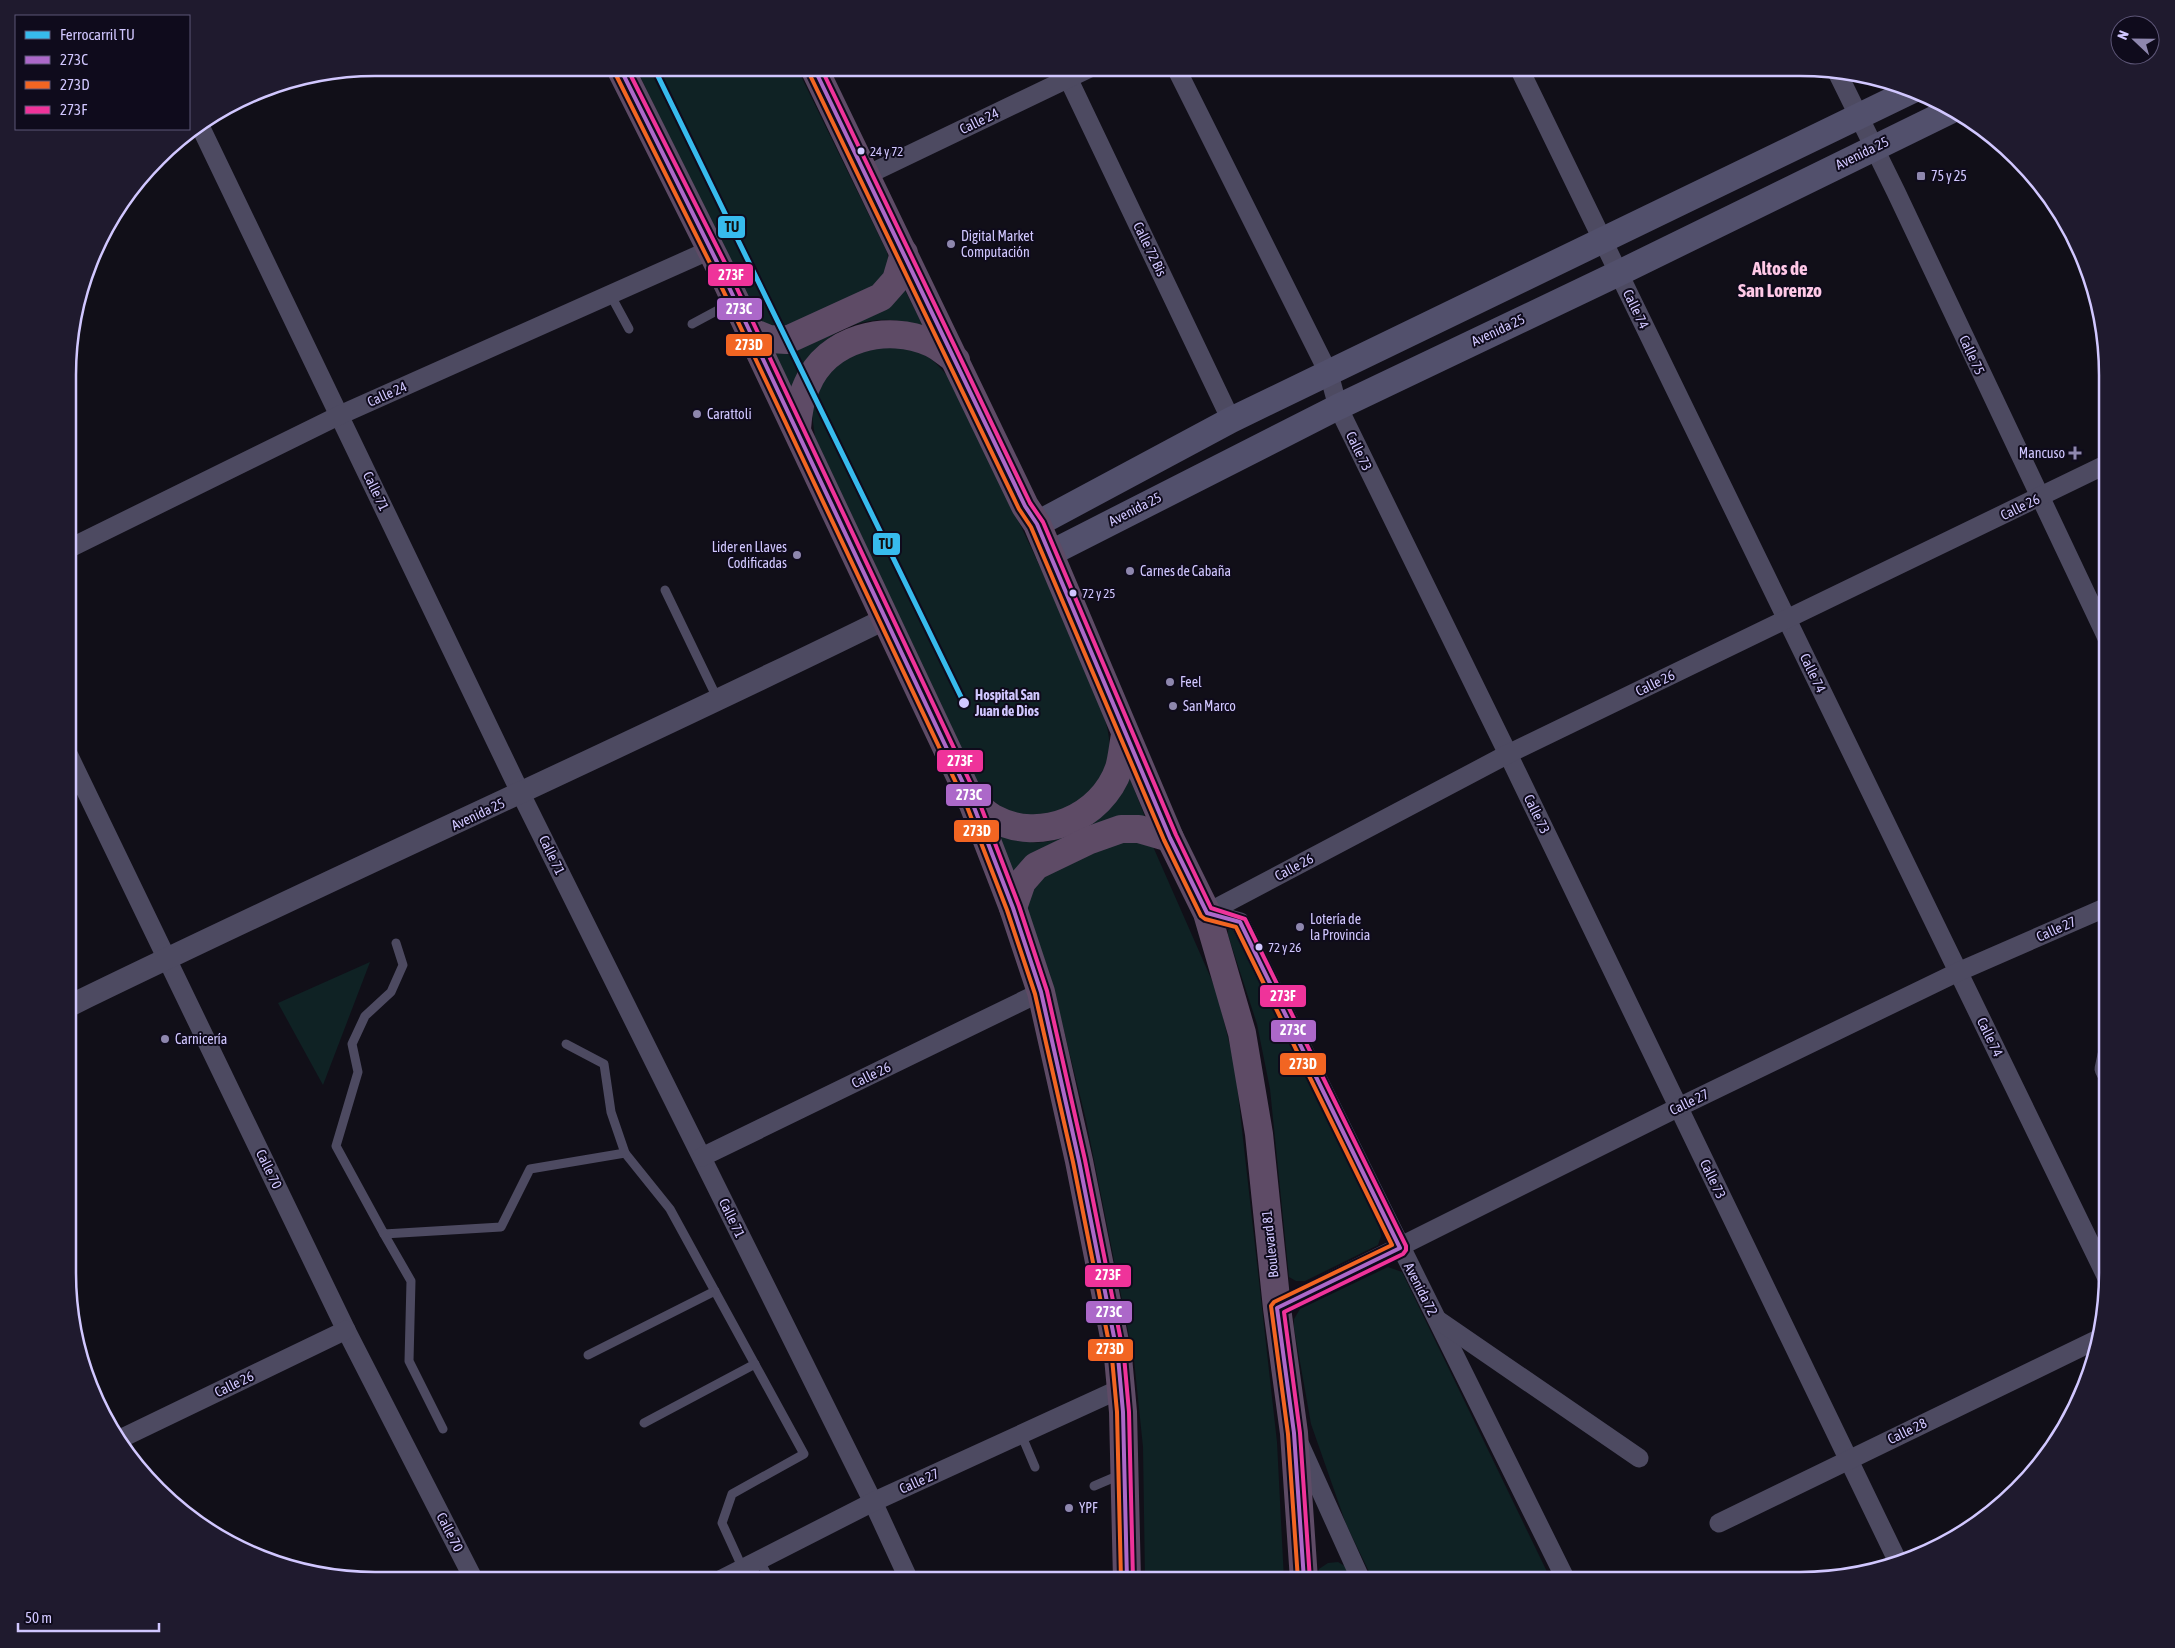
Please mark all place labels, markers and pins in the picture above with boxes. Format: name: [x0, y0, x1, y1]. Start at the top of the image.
place label: 24 y 72: [870, 144, 903, 159]
marker: 24 y 72: [856, 146, 866, 156]
place label: 75 y 25: [1931, 168, 1967, 184]
marker: 75 y 25: [1915, 170, 1927, 182]
place label: Digital Market Computación: [961, 228, 1034, 260]
marker: Digital Market Computación: [945, 238, 957, 250]
place label: Carattoli: [707, 406, 752, 422]
marker: Carattoli: [691, 408, 703, 420]
place label: Mancuso: [2019, 445, 2065, 461]
marker: Mancuso: [2069, 447, 2081, 459]
place label: Lider en Llaves Codificadas: [712, 539, 787, 571]
marker: Lider en Llaves Codificadas: [791, 549, 803, 561]
place label: Carnes de Cabaña: [1140, 563, 1231, 579]
marker: Carnes de Cabaña: [1124, 565, 1136, 577]
place label: 72 y 25: [1082, 586, 1115, 601]
marker: 72 y 25: [1068, 588, 1078, 598]
place label: Feel: [1180, 674, 1202, 690]
marker: Feel: [1164, 676, 1176, 688]
place label: Hospital San Juan de Dios: [974, 687, 1040, 719]
marker: Hospital San Juan de Dios: [957, 696, 971, 710]
place label: San Marco: [1183, 698, 1236, 714]
marker: San Marco: [1167, 700, 1179, 712]
place label: Lotería de la Provincia: [1310, 911, 1370, 943]
marker: Lotería de la Provincia: [1294, 921, 1306, 933]
place label: 72 y 26: [1268, 940, 1301, 955]
marker: 72 y 26: [1254, 942, 1264, 952]
place label: Carnicería: [175, 1031, 227, 1047]
marker: Carnicería: [159, 1033, 171, 1045]
place label: YPF: [1079, 1500, 1098, 1516]
marker: YPF: [1063, 1502, 1075, 1514]

